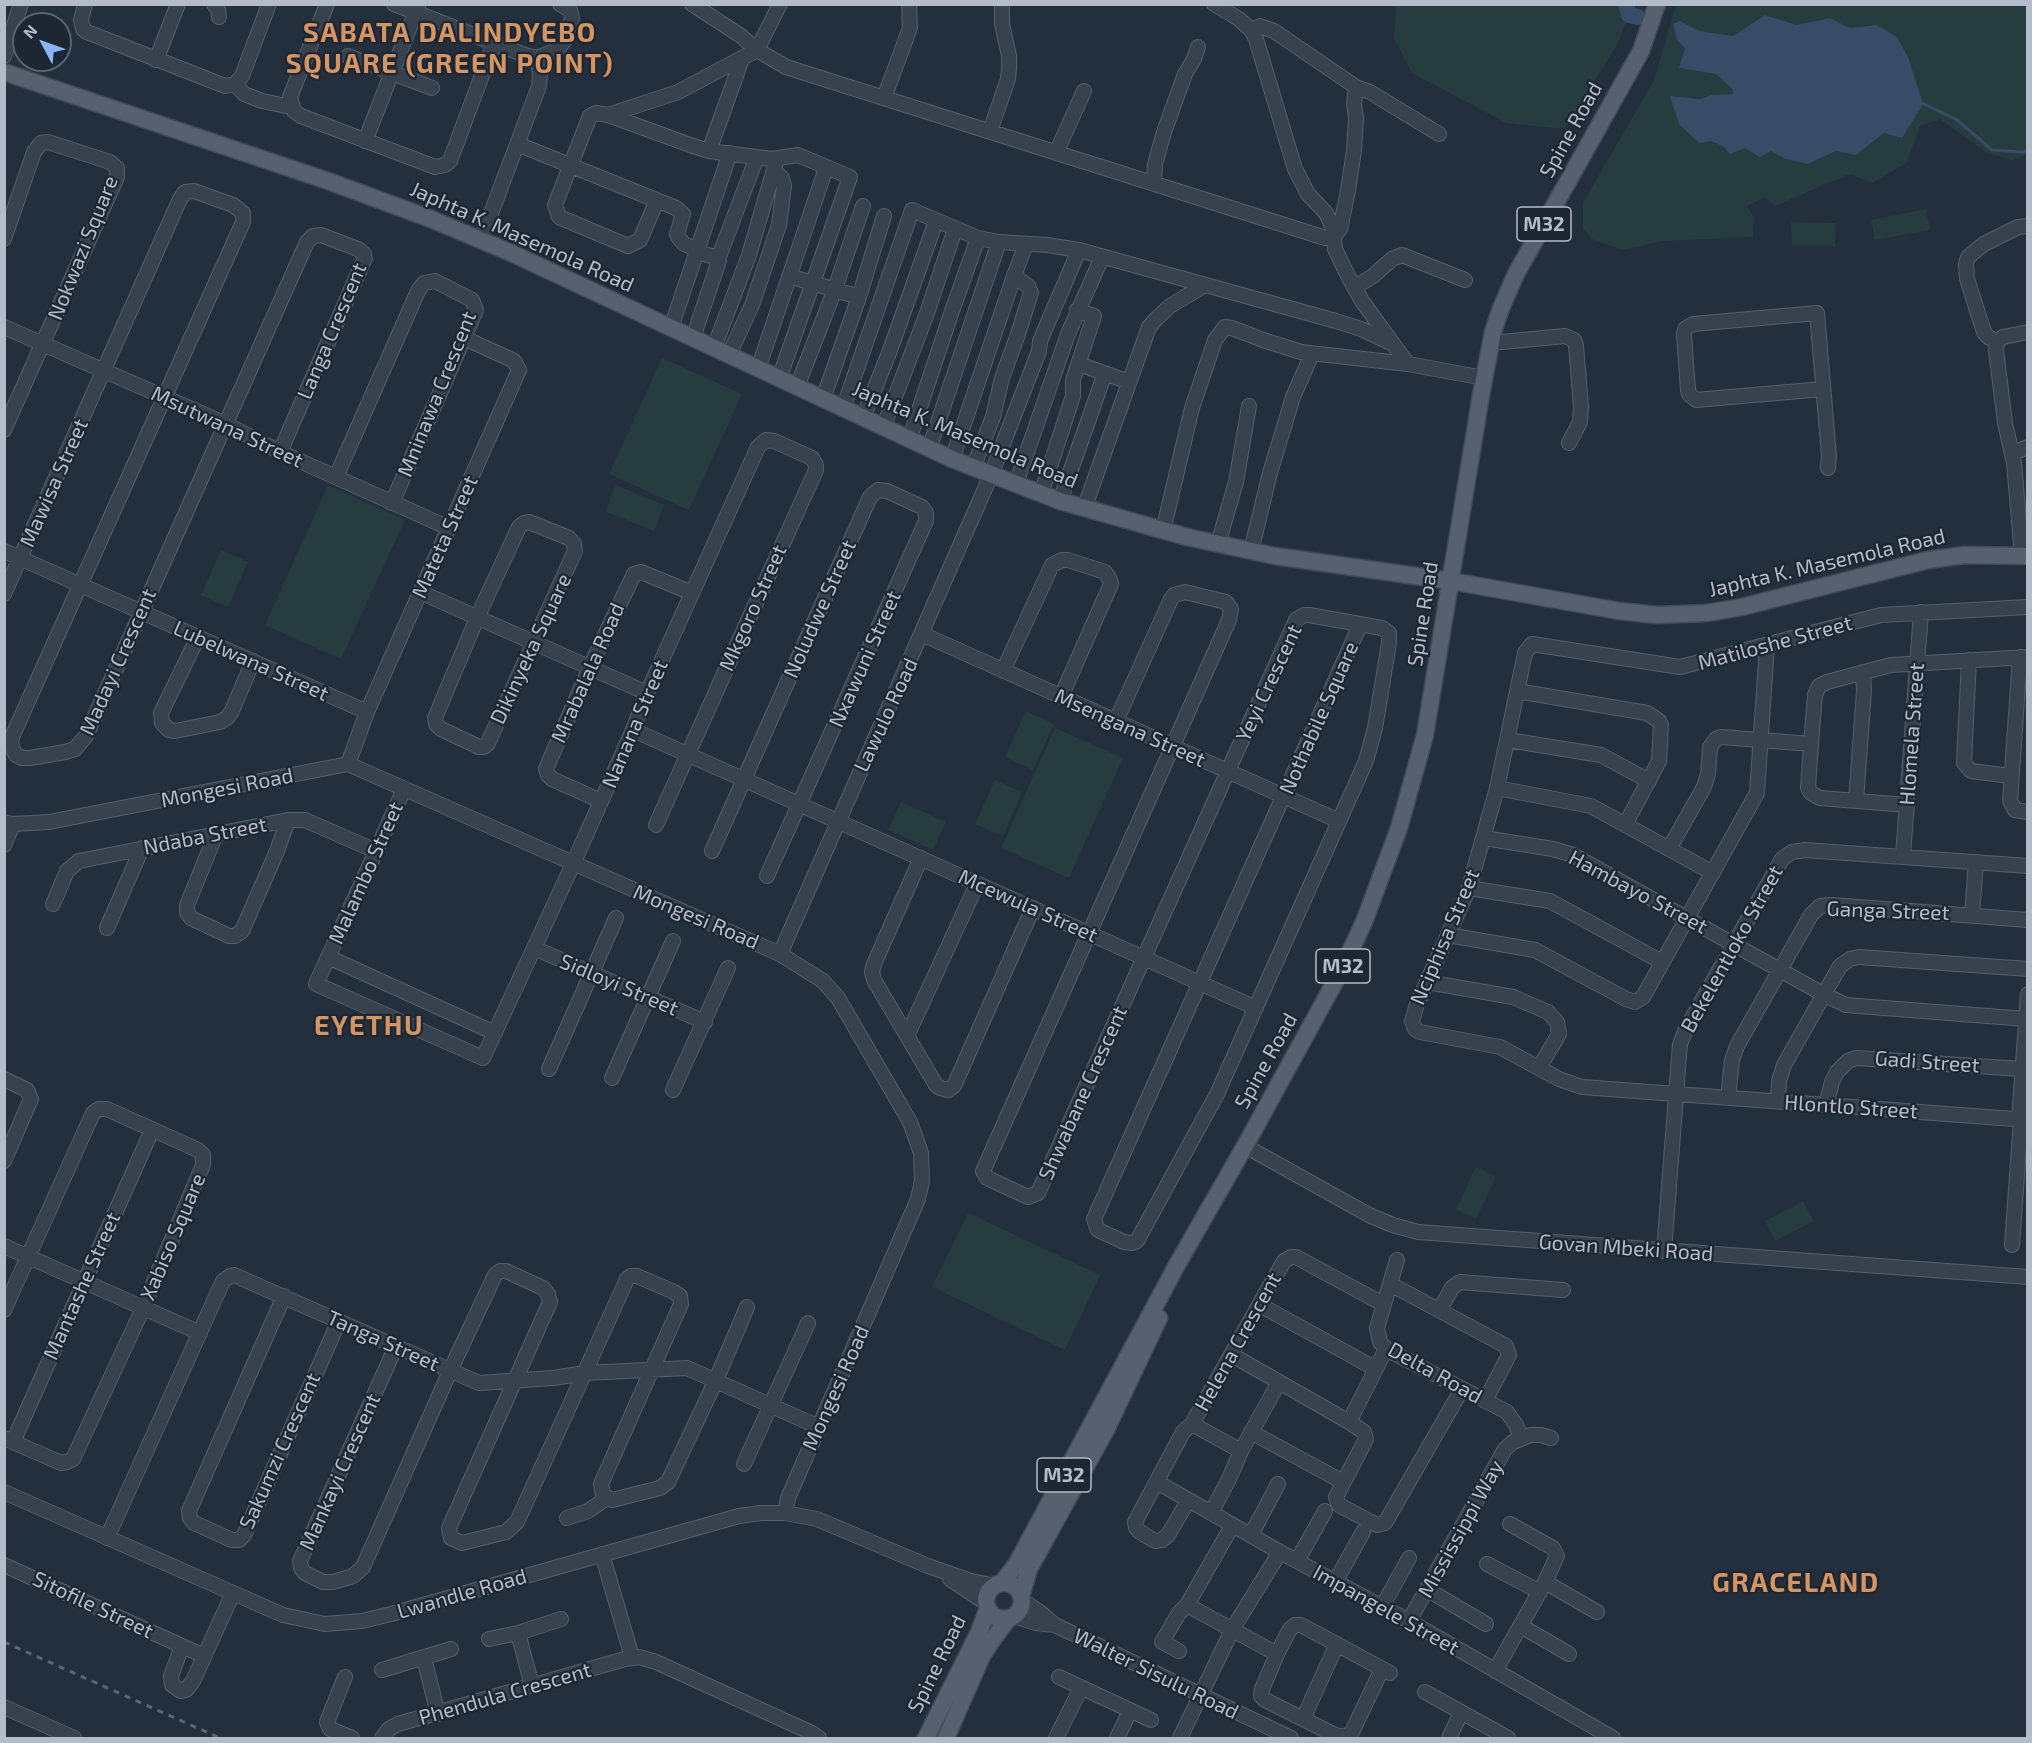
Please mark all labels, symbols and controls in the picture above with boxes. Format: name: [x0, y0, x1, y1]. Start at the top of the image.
north arrow: [12, 12, 72, 72]
district label: SABATA DALINDYEBO SQUARE (GREEN POINT): [286, 17, 614, 80]
text: N: [19, 21, 41, 42]
street label: Spine Road: [1534, 78, 1608, 182]
street label: Nokwazi Square: [43, 172, 123, 324]
street label: Japhta K. Masemola Road: [406, 176, 638, 298]
road number: M32: [1517, 207, 1571, 241]
street label: Langa Crescent: [292, 259, 372, 403]
street label: Mninawa Crescent: [392, 307, 482, 481]
street label: Japhta K. Masemola Road: [849, 376, 1081, 494]
street label: Msutwana Street: [147, 381, 307, 473]
street label: Mawisa Street: [14, 415, 94, 551]
street label: Mateta Street: [407, 472, 483, 602]
street label: Japhta K. Masemola Road: [1706, 523, 1948, 603]
street label: Noludwe Street: [778, 536, 862, 682]
street label: Mkgoro Street: [714, 541, 792, 675]
street label: Spine Road: [1402, 560, 1444, 668]
street label: Dikinyeka Square: [485, 570, 577, 728]
street label: Madayi Crescent: [74, 585, 162, 739]
street label: Nxawuni Street: [824, 587, 906, 731]
street label: Mrabalala Road: [546, 599, 630, 747]
street label: Matiloshe Street: [1695, 610, 1855, 676]
street label: Lubelwana Street: [169, 615, 333, 707]
street label: Yeyi Crescent: [1231, 620, 1307, 746]
street label: Nothabile Square: [1274, 638, 1364, 798]
street label: Lawulo Road: [849, 654, 923, 776]
street label: Nanana Street: [597, 656, 673, 792]
street label: Hlomela Street: [1894, 662, 1930, 806]
street label: Msengana Street: [1051, 683, 1209, 773]
street label: Mongesi Road: [159, 763, 295, 813]
street label: Malambo Street: [323, 798, 409, 948]
street label: Ndaba Street: [141, 812, 269, 860]
street label: Hambayo Street: [1564, 845, 1712, 939]
street label: Bekelentloko Street: [1676, 861, 1788, 1037]
street label: Mcewula Street: [954, 864, 1102, 948]
street label: Nciphisa Street: [1405, 865, 1485, 1009]
street label: Mongesi Road: [629, 879, 763, 955]
street label: Ganga Street: [1826, 896, 1950, 926]
street label: Sidloyi Street: [556, 949, 682, 1021]
road number: M32: [1316, 949, 1370, 983]
street label: Shwabane Crescent: [1033, 1002, 1133, 1184]
street label: Spine Road: [1229, 1009, 1303, 1113]
district label: EYETHU: [314, 1010, 424, 1042]
street label: Gadi Street: [1874, 1046, 1980, 1078]
street label: Hlontlo Street: [1783, 1090, 1919, 1124]
street label: Xabiso Square: [135, 1170, 211, 1304]
street label: Mantashe Street: [38, 1208, 126, 1364]
street label: Govan Mbeki Road: [1538, 1229, 1714, 1267]
street label: Helena Crescent: [1189, 1268, 1287, 1416]
street label: Tanga Street: [323, 1305, 443, 1377]
street label: Mongesi Road: [797, 1321, 875, 1455]
street label: Delta Road: [1383, 1337, 1487, 1409]
street label: Sakumzi Crescent: [234, 1369, 326, 1533]
street label: Mankayi Crescent: [294, 1390, 386, 1554]
street label: Mississippi Way: [1413, 1456, 1509, 1602]
road number: M32: [1037, 1458, 1091, 1492]
street label: Impangele Street: [1308, 1559, 1464, 1661]
street label: Lwandle Road: [394, 1564, 530, 1624]
street label: Sitofile Street: [29, 1566, 157, 1644]
district label: GRACELAND: [1712, 1567, 1880, 1599]
street label: Spine Road: [903, 1611, 971, 1717]
street label: Walter Sisulu Road: [1069, 1623, 1243, 1725]
street label: Phendula Crescent: [416, 1657, 594, 1731]

